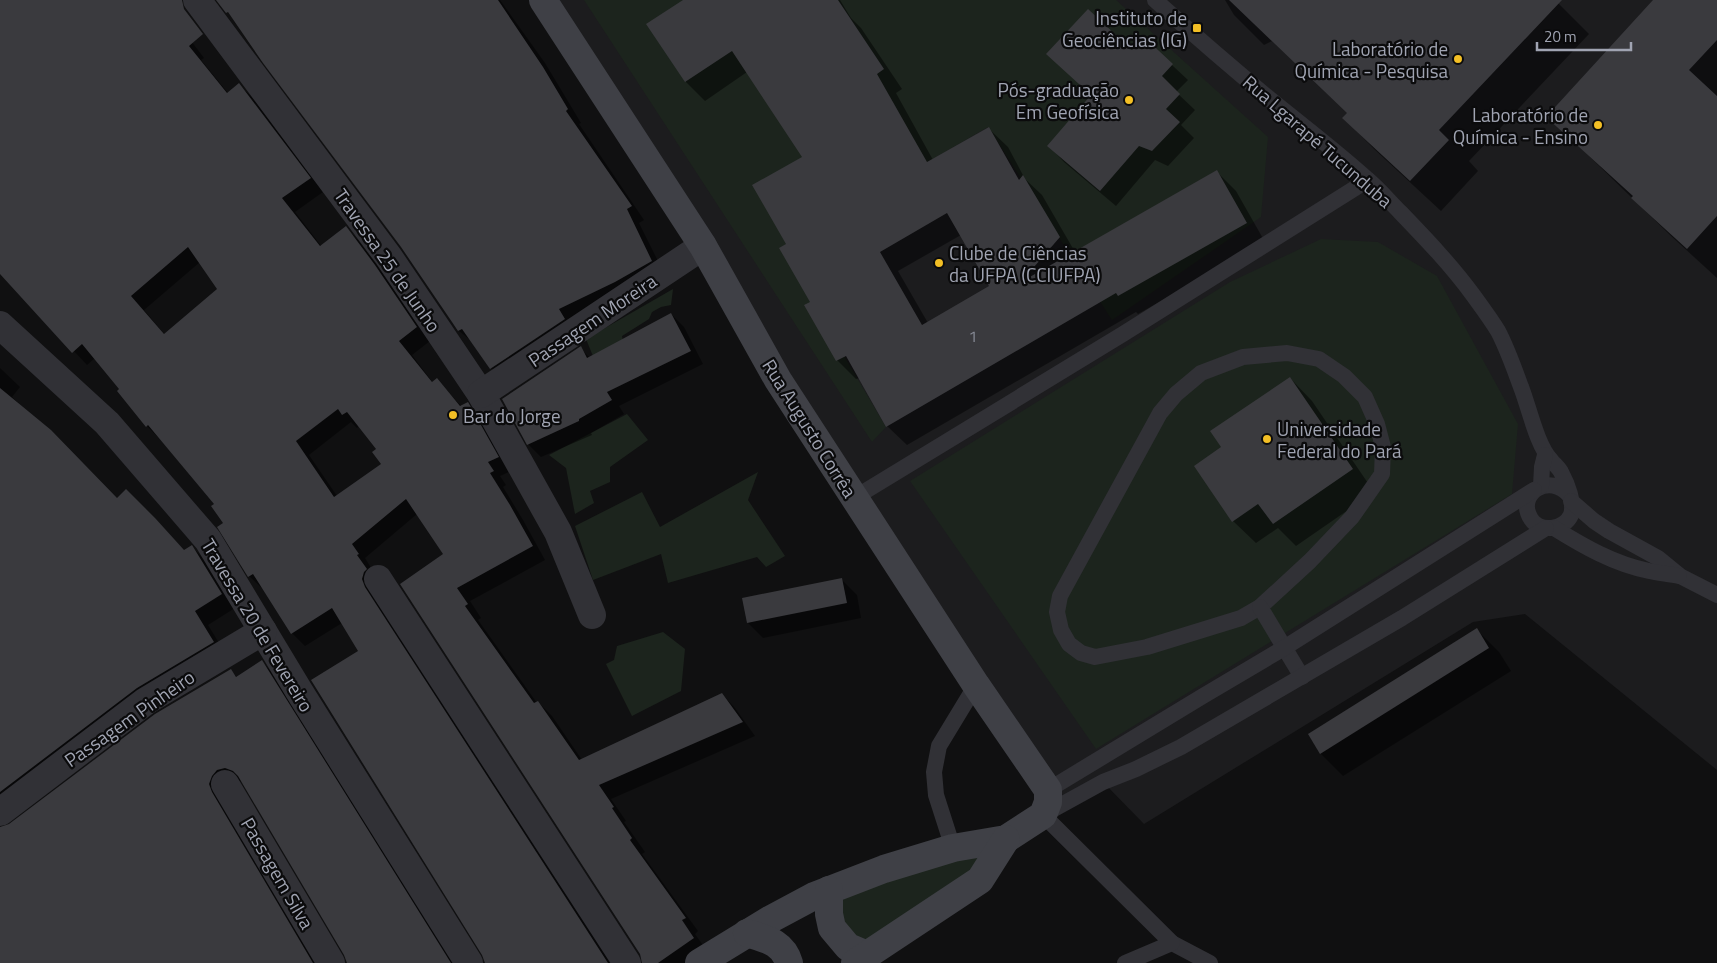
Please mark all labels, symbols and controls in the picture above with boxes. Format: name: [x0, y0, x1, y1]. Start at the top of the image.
place label: Instituto de Geociências (IG): [1062, 3, 1187, 54]
scale bar: [1537, 20, 1631, 52]
marker: Instituto de Geociências (IG): [1191, 22, 1203, 34]
text: 20 m: [1544, 25, 1577, 48]
place label: Laboratório de Química - Pesquisa: [1294, 34, 1448, 85]
marker: Laboratório de Química - Pesquisa: [1452, 53, 1464, 65]
street label: Rua Lgarapé Tucunduba: [1237, 68, 1400, 215]
place label: Pós-graduação Em Geofísica: [997, 75, 1119, 126]
marker: Pós-graduação Em Geofísica: [1123, 94, 1135, 106]
place label: Laboratório de Química - Ensino: [1453, 100, 1588, 151]
marker: Laboratório de Química - Ensino: [1592, 119, 1604, 131]
street label: Travessa 25 de Junho: [327, 182, 449, 338]
place label: Clube de Ciências da UFPA (CCIUFPA): [949, 238, 1100, 289]
marker: Clube de Ciências da UFPA (CCIUFPA): [933, 257, 945, 269]
street label: Passagem Moreira: [522, 266, 662, 374]
house number: 1: [969, 324, 977, 348]
street label: Rua Augusto Corrêa: [756, 353, 865, 503]
place label: Bar do Jorge: [463, 401, 560, 430]
marker: Bar do Jorge: [447, 409, 459, 421]
place label: Universidade Federal do Pará: [1277, 414, 1402, 465]
marker: Universidade Federal do Pará: [1261, 433, 1273, 445]
street label: Travessa 20 de Fevereiro: [195, 533, 321, 717]
street label: Passagem Pinheiro: [58, 662, 200, 774]
street label: Passagem Silva: [234, 812, 322, 935]

